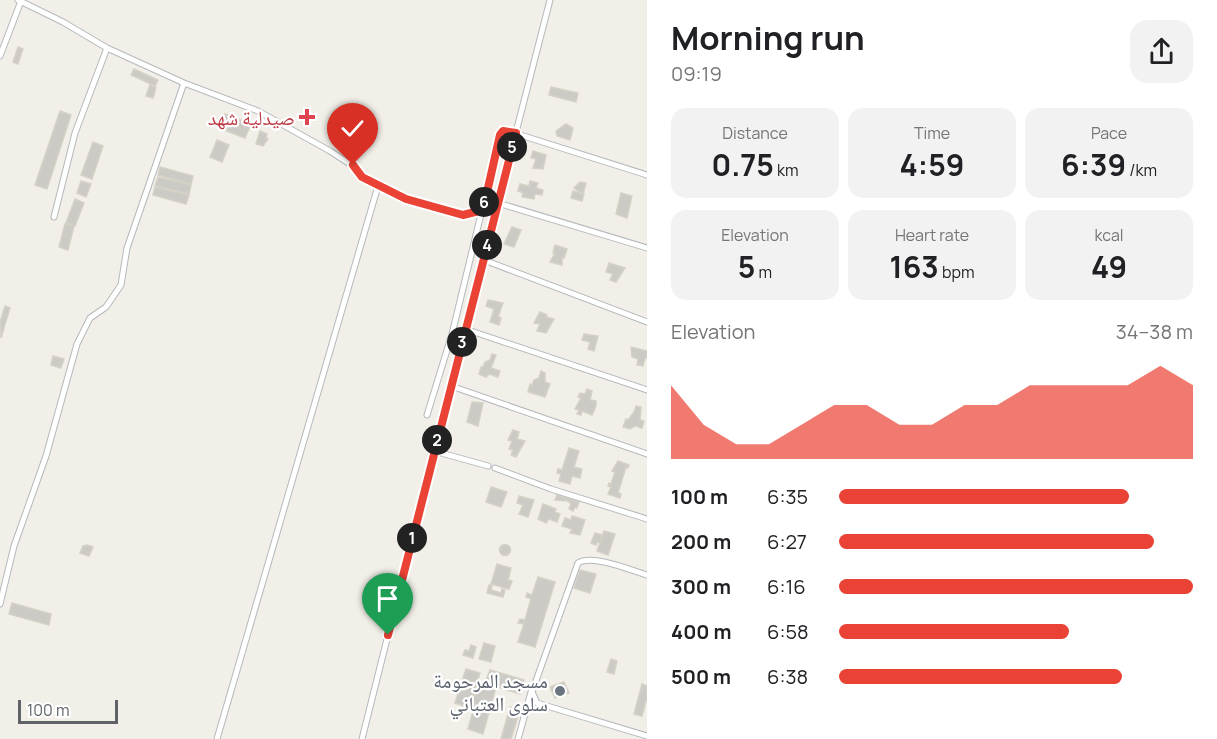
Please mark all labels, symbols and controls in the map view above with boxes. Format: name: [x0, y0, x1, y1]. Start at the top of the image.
text: Morning run: [671, 15, 865, 60]
button: share: [1130, 20, 1193, 83]
text: 09:19: [671, 60, 722, 87]
pin: [327, 103, 378, 165]
place label: صيدلية شهد: [208, 104, 295, 131]
marker: صيدلية شهد: [300, 110, 314, 124]
icon: check: [336, 112, 369, 145]
text: Distance: [722, 122, 788, 144]
text: Time: [914, 122, 950, 144]
text: Pace: [1091, 122, 1127, 144]
pin: 5: [497, 132, 527, 162]
text: 5: [507, 136, 517, 158]
text: 0.75: [711, 144, 774, 185]
text: 4:59: [900, 144, 964, 185]
text: 6:39: [1061, 144, 1126, 185]
text: km: [774, 159, 799, 181]
text: /km: [1126, 159, 1157, 181]
pin: 6: [469, 187, 499, 217]
text: 6: [479, 191, 489, 213]
text: Elevation: [721, 224, 789, 246]
text: Heart rate: [895, 224, 969, 246]
text: kcal: [1094, 224, 1124, 246]
pin: 4: [472, 230, 502, 260]
text: 4: [482, 234, 492, 256]
text: 5: [738, 246, 755, 287]
text: 163: [890, 246, 939, 287]
text: 49: [1091, 246, 1127, 287]
text: m: [755, 261, 772, 283]
text: bpm: [939, 261, 974, 283]
text: Elevation: [671, 318, 755, 345]
text: 34–38 m: [1116, 318, 1193, 345]
pin: 3: [447, 327, 477, 357]
text: 3: [457, 331, 467, 353]
pin: 2: [422, 425, 452, 455]
text: 2: [432, 429, 442, 451]
text: 100 m: [671, 483, 728, 510]
text: 6:35: [767, 483, 808, 510]
pin: 1: [397, 523, 427, 553]
text: 1: [408, 527, 416, 549]
text: 200 m: [671, 528, 731, 555]
text: 6:27: [767, 528, 807, 555]
pin: [362, 573, 413, 635]
text: 300 m: [671, 573, 731, 600]
text: 6:16: [767, 573, 806, 600]
icon: arrive: [371, 582, 404, 615]
text: 400 m: [671, 618, 731, 645]
text: 6:58: [767, 618, 809, 645]
text: 500 m: [671, 663, 731, 690]
text: 6:38: [767, 663, 808, 690]
place label: مسجد المرحومة سلوى العتباني: [433, 667, 548, 720]
marker: مسجد المرحومة سلوى العتباني: [553, 684, 567, 698]
scale bar: [18, 697, 118, 724]
text: 100 m: [27, 699, 70, 721]

